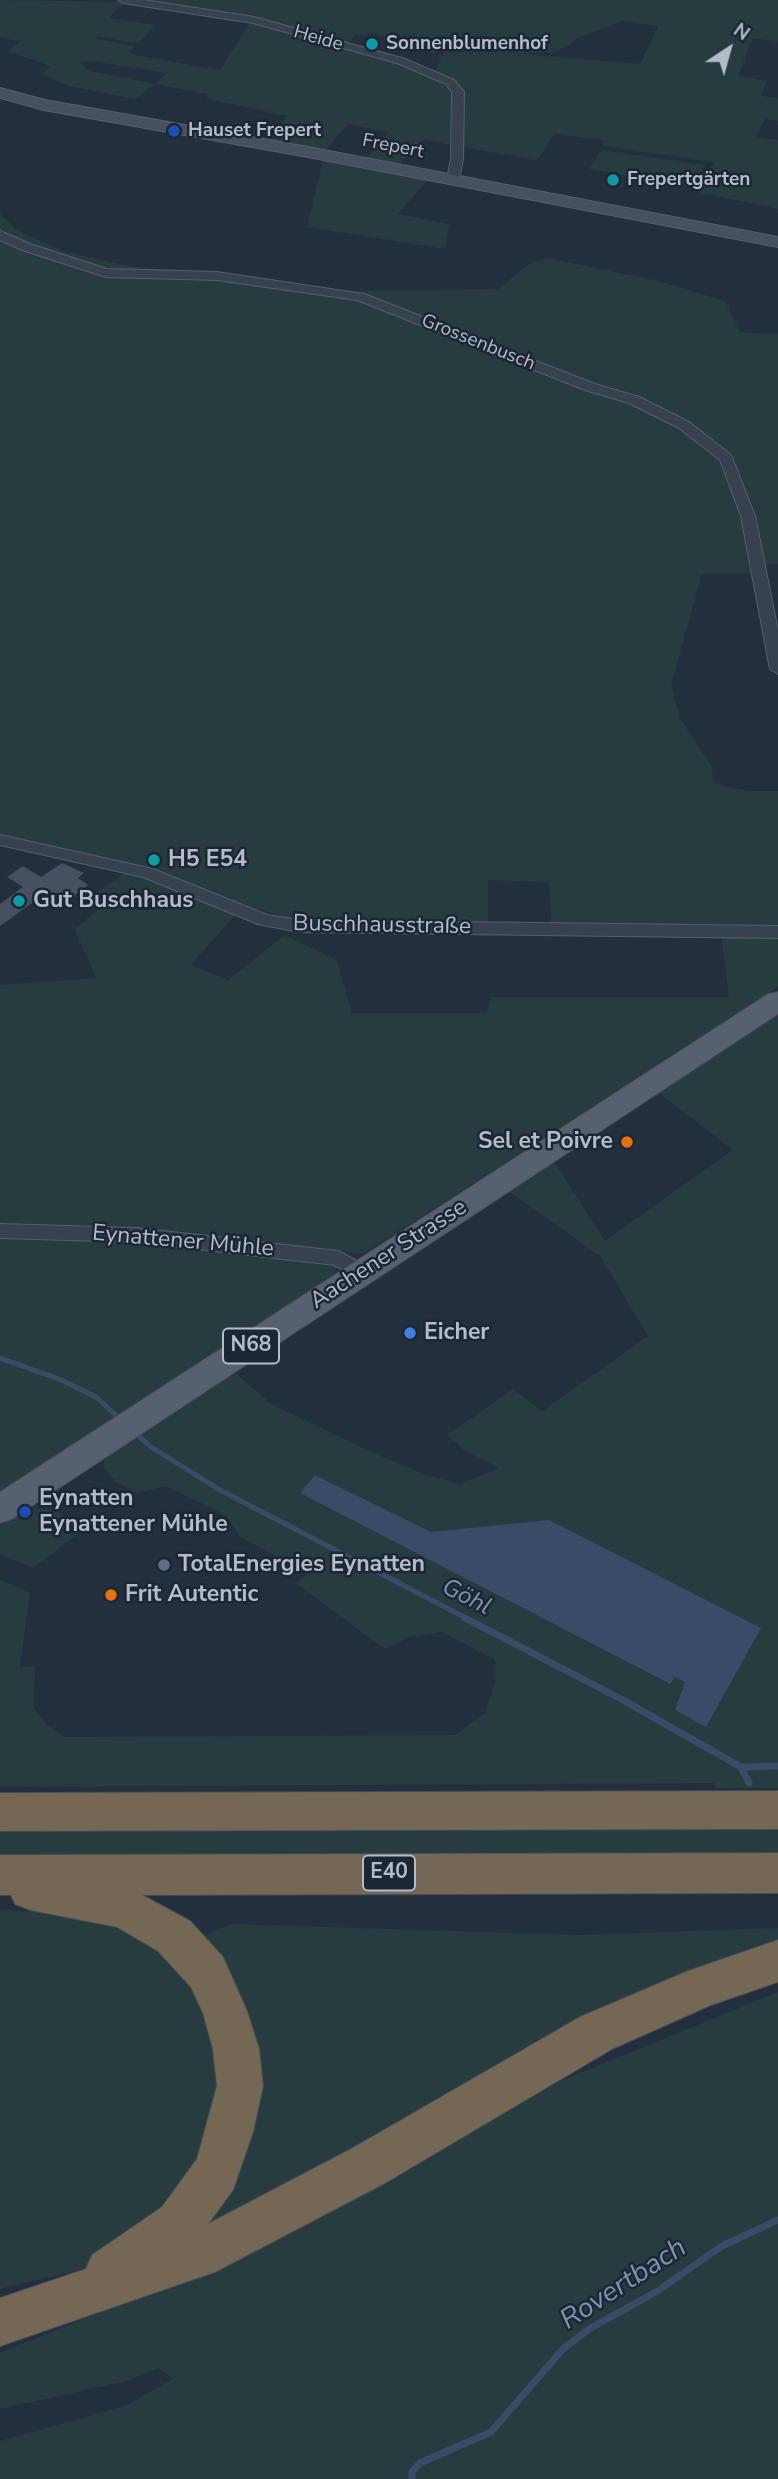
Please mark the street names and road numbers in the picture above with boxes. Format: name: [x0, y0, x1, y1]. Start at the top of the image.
street label: Heide: [291, 21, 345, 57]
street label: Frepert: [360, 130, 426, 164]
street label: Grossenbusch: [418, 310, 538, 376]
street label: Buschhausstraße: [293, 911, 471, 941]
street label: Aachener Strasse: [306, 1194, 472, 1316]
street label: Eynattener Mühle: [91, 1220, 275, 1264]
road number: N68: [223, 1328, 279, 1364]
road number: E40: [363, 1856, 415, 1890]

